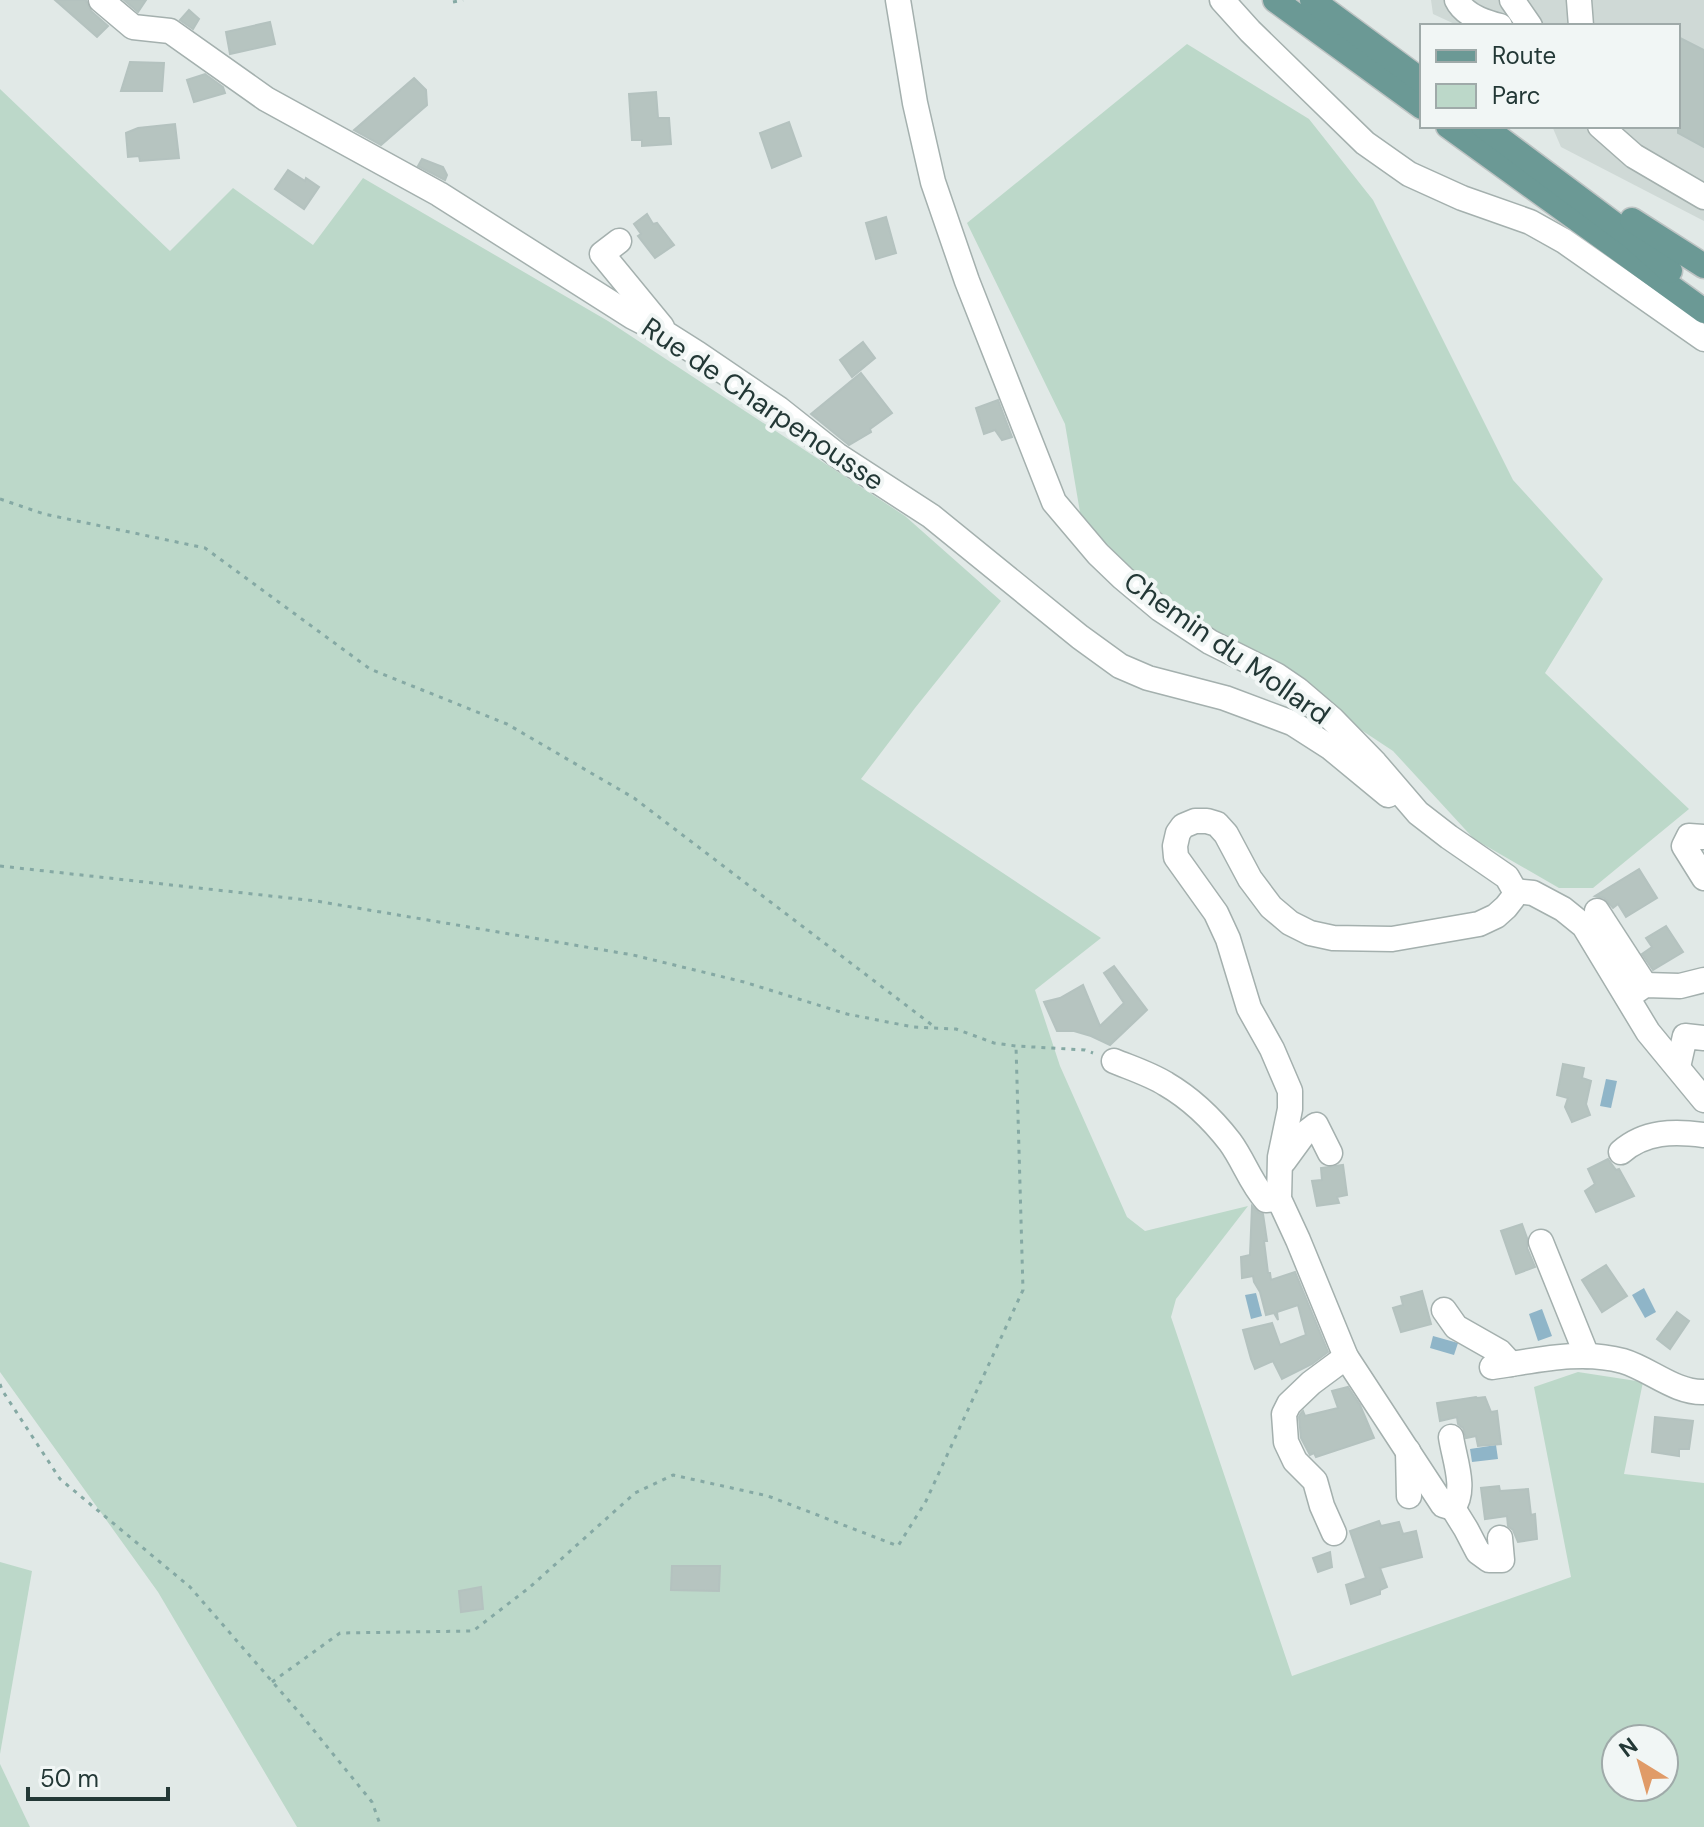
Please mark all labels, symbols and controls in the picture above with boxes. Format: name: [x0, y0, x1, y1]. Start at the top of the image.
legend: [1420, 24, 1680, 128]
text: Route: [1492, 40, 1556, 71]
text: Parc: [1492, 80, 1541, 111]
street label: Rue de Charpenousse: [635, 309, 891, 499]
street label: Chemin du Mollard: [1117, 563, 1337, 733]
north arrow: [1600, 1723, 1680, 1803]
text: N: [1613, 1731, 1643, 1764]
scale bar: [28, 1751, 168, 1801]
text: 50 m: [40, 1763, 99, 1794]

